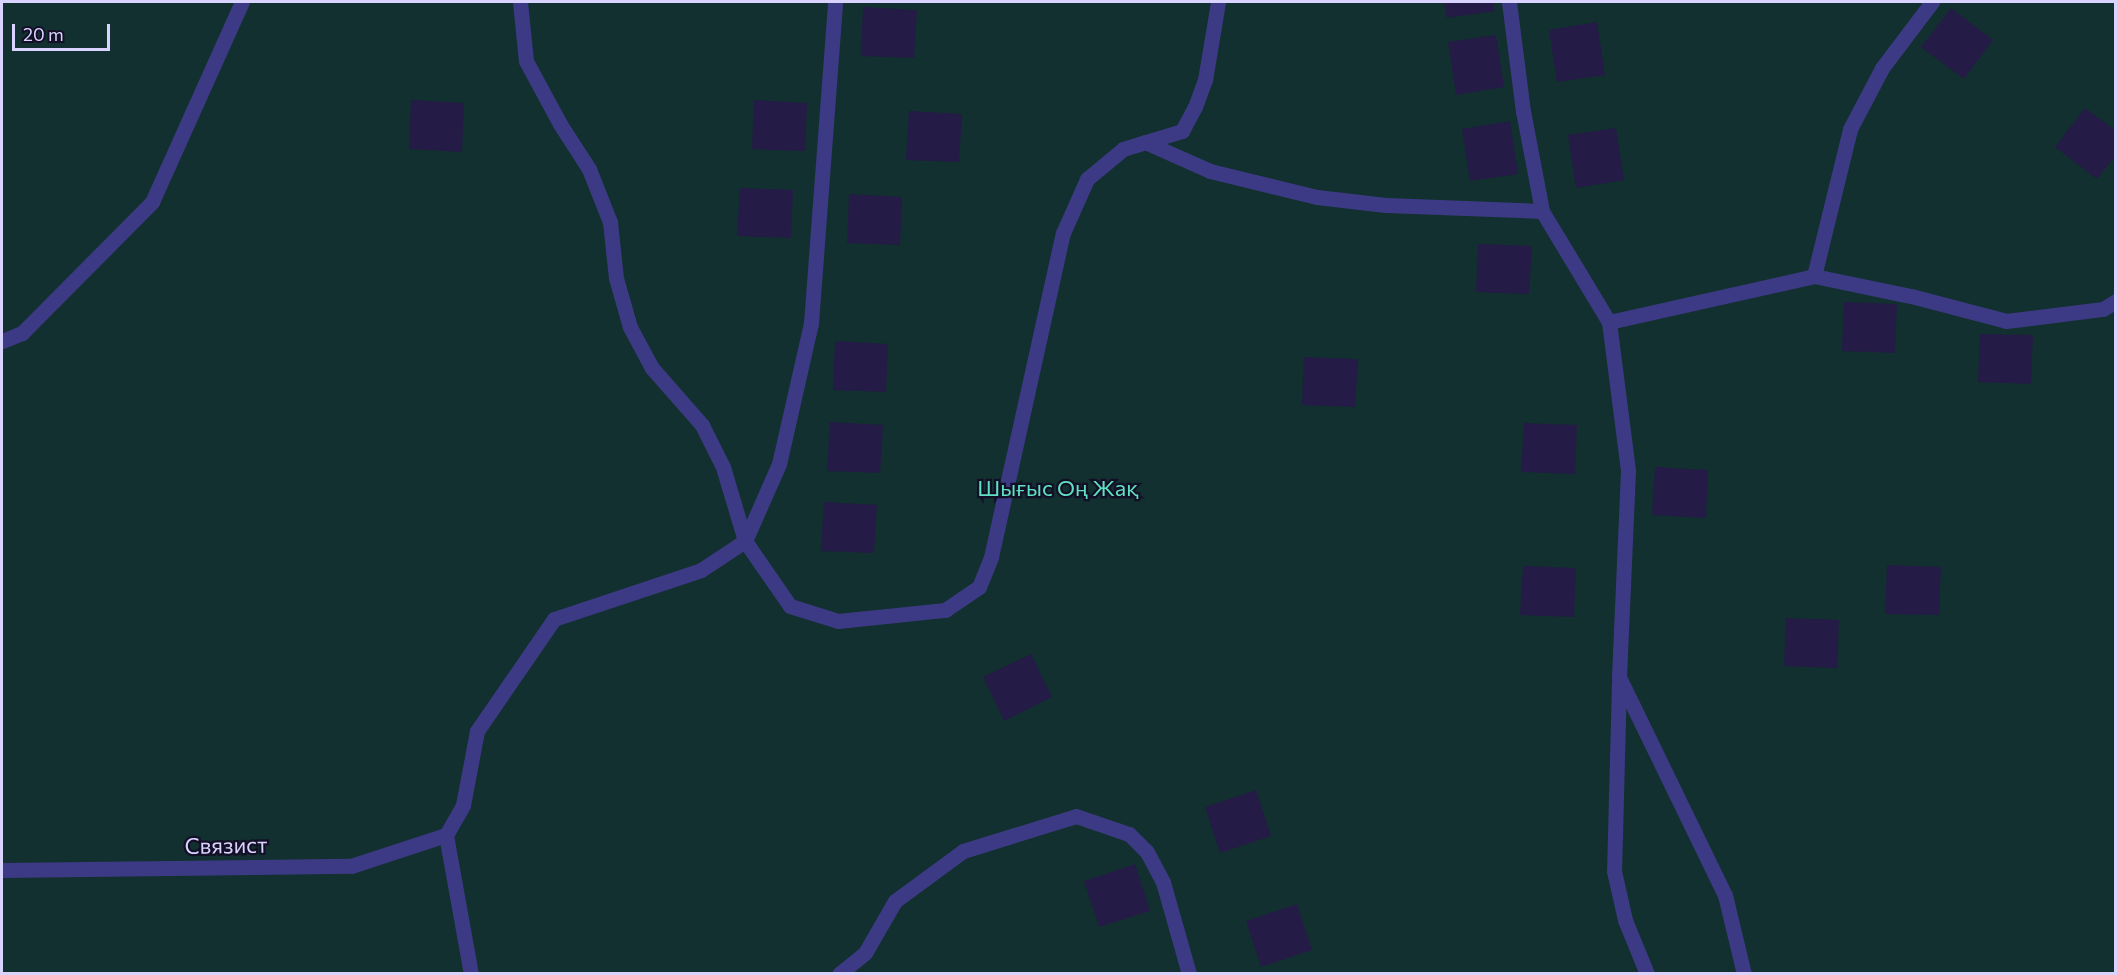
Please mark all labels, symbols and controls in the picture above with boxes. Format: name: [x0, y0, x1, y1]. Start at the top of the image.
scale bar: [15, 12, 112, 50]
text: 20 m: [23, 23, 64, 45]
park label: Шығыс Оң Жақ: [977, 475, 1139, 501]
street label: Связист: [184, 831, 268, 859]

